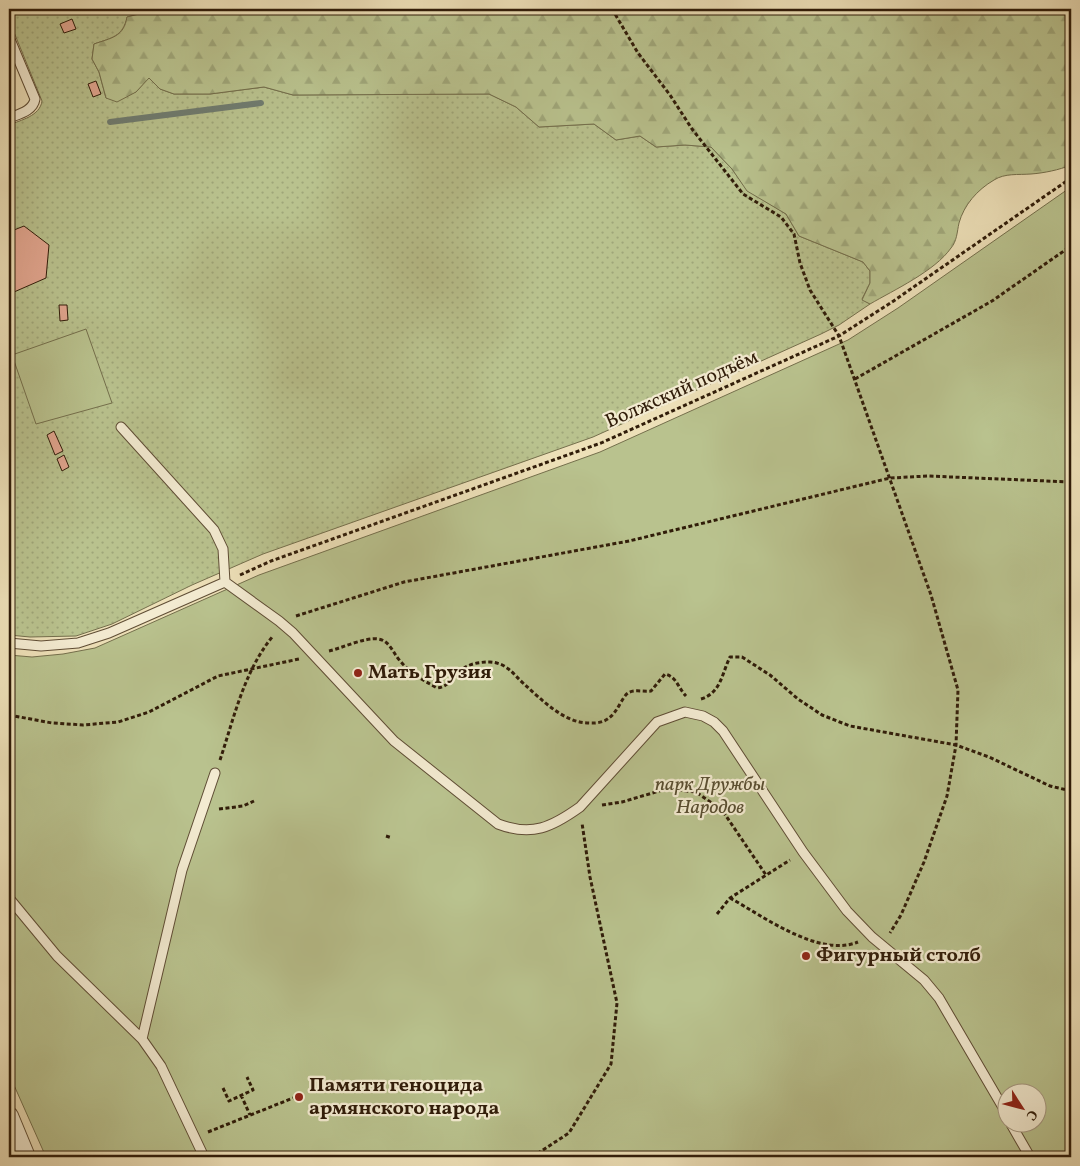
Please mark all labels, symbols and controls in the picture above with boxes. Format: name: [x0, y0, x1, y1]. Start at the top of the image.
street label: Волжский подъём: [601, 344, 763, 436]
place label: Мать Грузия: [368, 659, 492, 687]
marker: Мать Грузия: [352, 667, 364, 679]
park label: парк Дружбы Народов: [655, 771, 766, 822]
place label: Фигурный столб: [816, 942, 981, 970]
marker: Фигурный столб: [800, 950, 812, 962]
place label: Памяти геноцида армянского народа: [309, 1072, 500, 1123]
north arrow: [998, 1084, 1048, 1134]
marker: Памяти геноцида армянского народа: [293, 1091, 305, 1103]
text: С: [1021, 1106, 1042, 1124]

